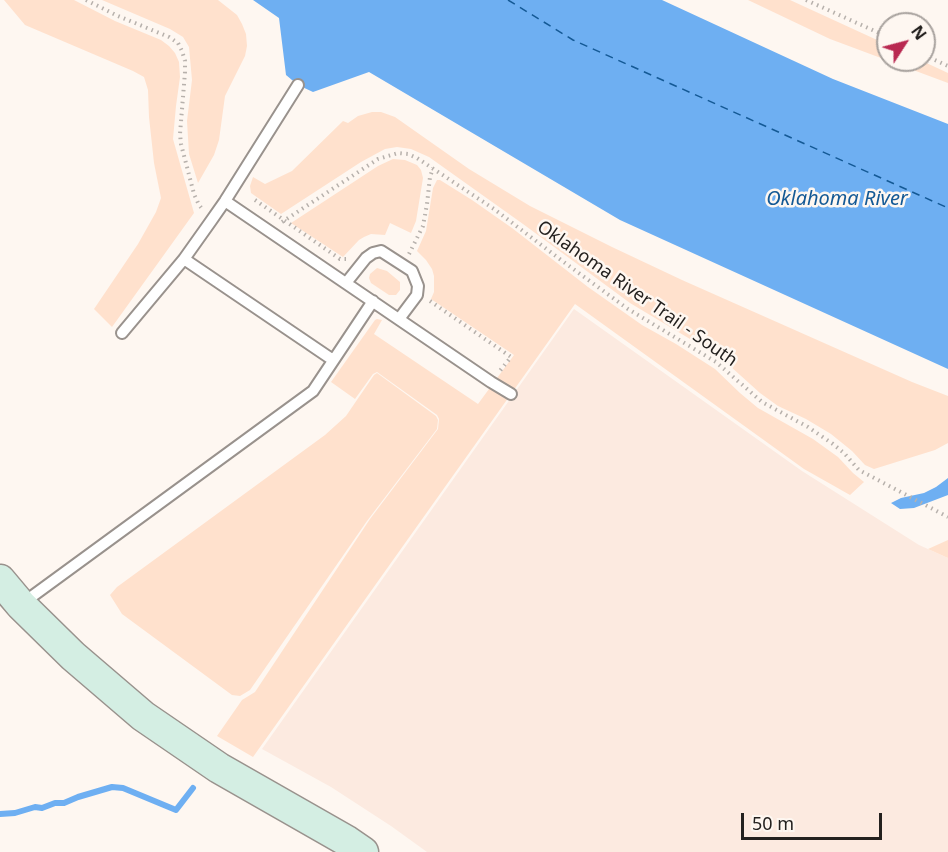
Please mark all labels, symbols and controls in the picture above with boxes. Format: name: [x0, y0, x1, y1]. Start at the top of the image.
north arrow: [876, 12, 936, 72]
text: N: [906, 21, 932, 44]
water label: Oklahoma River: [766, 187, 908, 211]
street label: Oklahoma River Trail - South: [533, 216, 741, 372]
scale bar: [744, 801, 885, 839]
text: 50 m: [752, 811, 794, 835]

